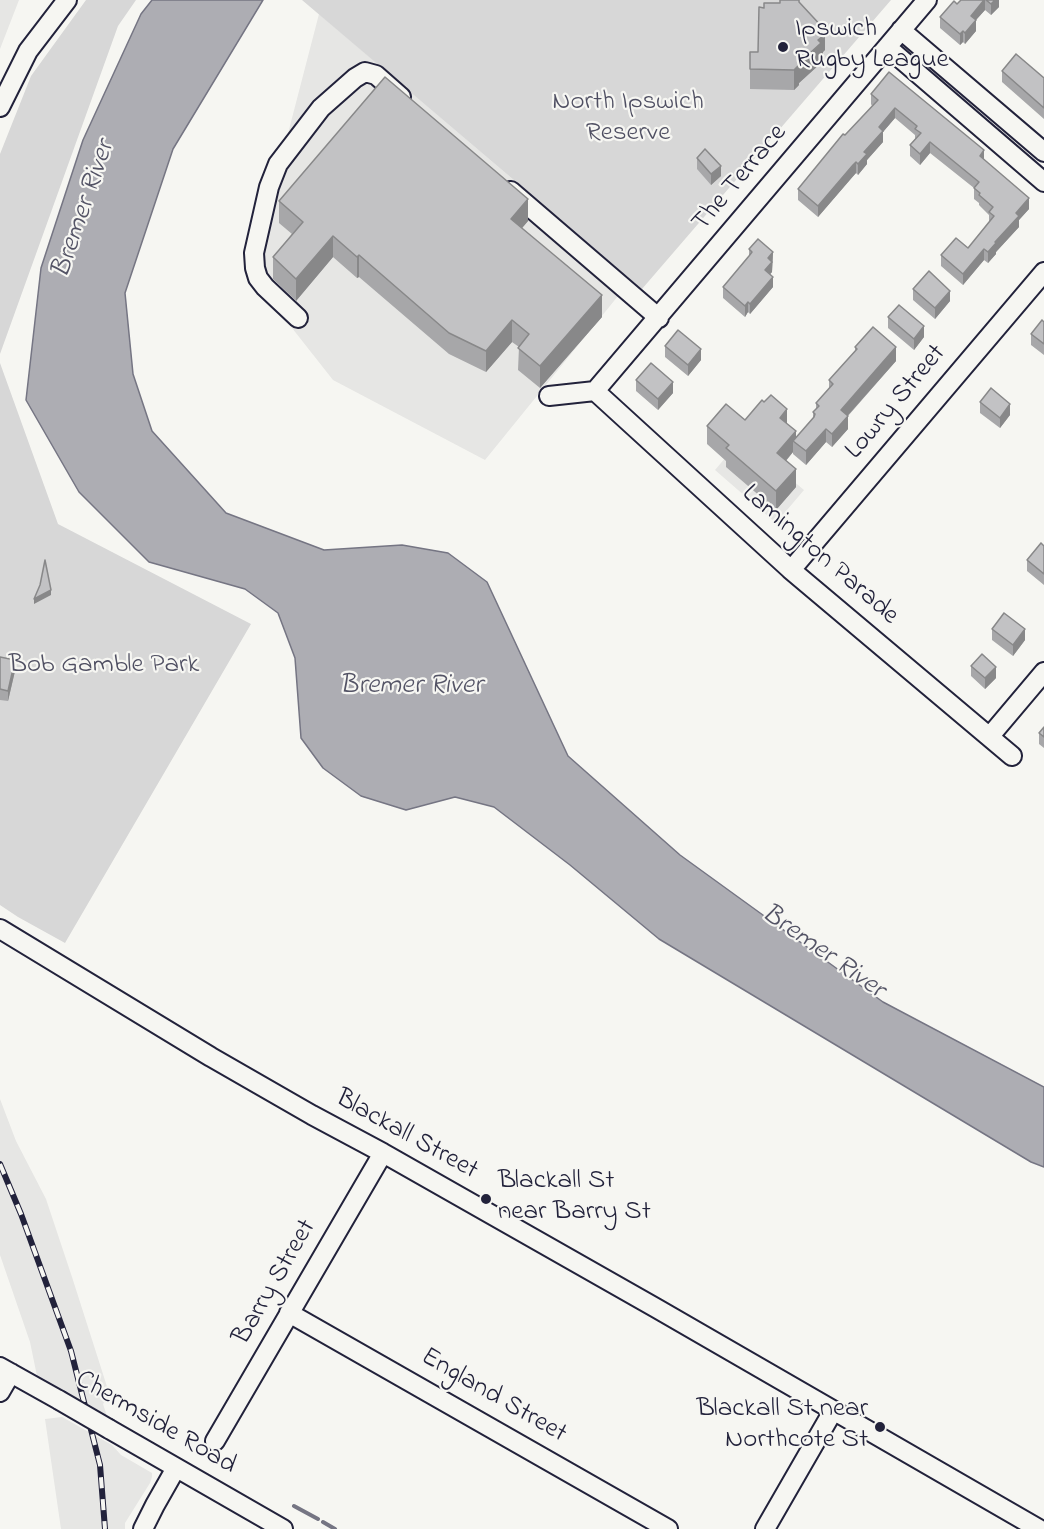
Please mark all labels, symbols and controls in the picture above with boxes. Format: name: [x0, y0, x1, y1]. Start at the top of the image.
place label: Ipswich Rugby League: [795, 15, 949, 78]
marker: Ipswich Rugby League: [776, 40, 790, 54]
park label: North Ipswich Reserve: [552, 88, 704, 151]
street label: The Terrace: [687, 119, 795, 239]
water label: Bremer River: [46, 137, 124, 283]
street label: Lowry Street: [840, 339, 954, 467]
street label: Lamington Parade: [734, 479, 904, 633]
park label: Bob Gamble Park: [9, 651, 199, 683]
water label: Bremer River: [339, 670, 483, 704]
water label: Bremer River: [754, 898, 890, 1008]
street label: Blackall Street: [329, 1084, 483, 1188]
place label: Blackall St near Barry St: [498, 1167, 651, 1230]
marker: Blackall St near Barry St: [479, 1192, 493, 1206]
street label: Barry Street: [227, 1215, 325, 1351]
street label: England Street: [414, 1342, 572, 1452]
street label: Chermside Road: [69, 1365, 241, 1483]
place label: Blackall St near Northcote St: [697, 1395, 868, 1458]
marker: Blackall St near Northcote St: [873, 1420, 887, 1434]

